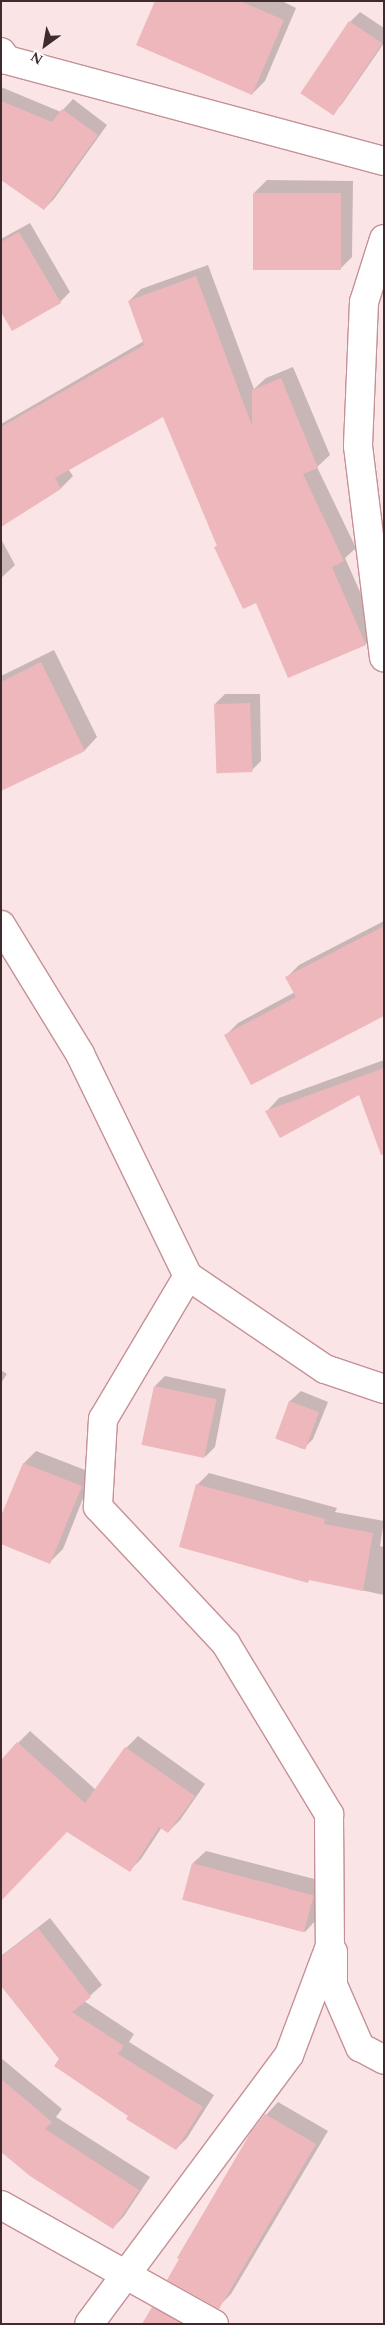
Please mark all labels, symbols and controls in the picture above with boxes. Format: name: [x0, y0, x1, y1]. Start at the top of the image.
north arrow: [20, 20, 70, 70]
text: N: [26, 46, 47, 70]

